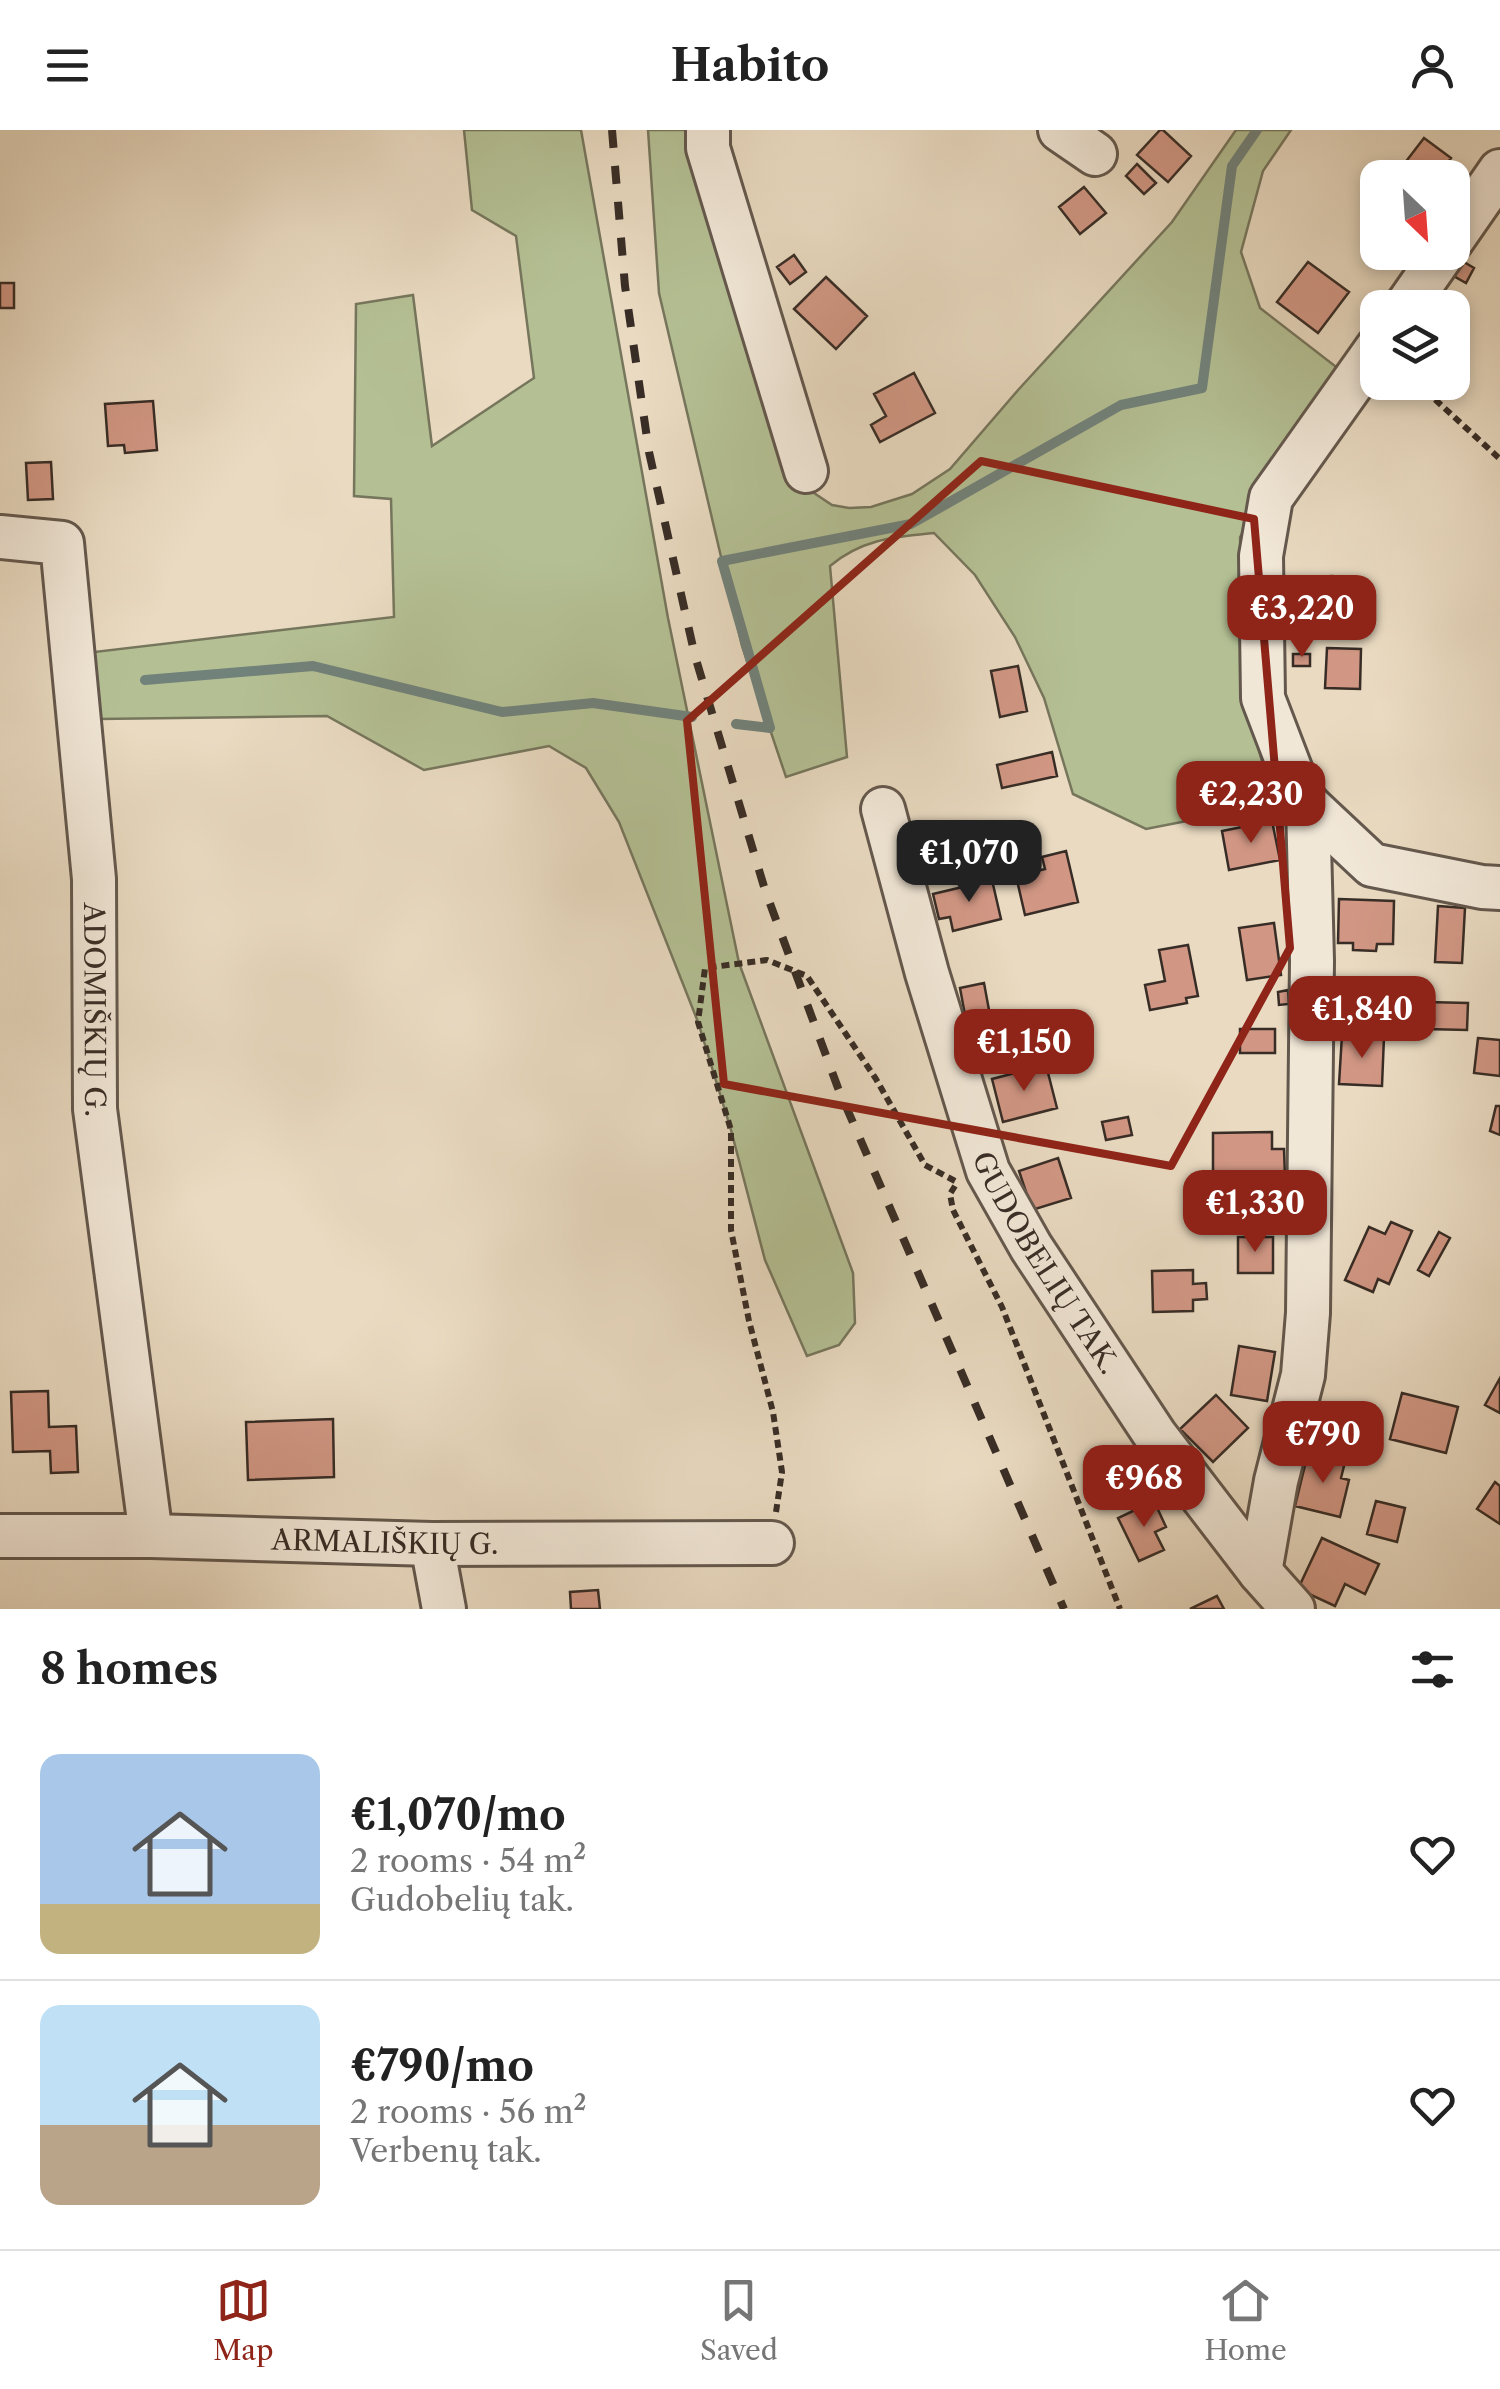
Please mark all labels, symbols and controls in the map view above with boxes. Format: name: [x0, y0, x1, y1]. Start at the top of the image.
text: Habito: [671, 37, 829, 93]
icon: menu: [40, 38, 95, 93]
icon: person: [1405, 38, 1460, 93]
north arrow: [1360, 160, 1470, 270]
map controls: [1360, 160, 1470, 400]
button: layers: [1360, 290, 1470, 400]
pin: €3,220: [1221, 575, 1383, 660]
text: €3,220: [1249, 588, 1355, 627]
pin: €2,230: [1170, 761, 1332, 846]
text: €2,230: [1198, 774, 1304, 813]
pin: €1,070: [888, 820, 1050, 905]
text: €1,070: [919, 833, 1019, 872]
street label: ADOMIŠKIŲ G.: [77, 902, 113, 1118]
pin: €1,840: [1281, 976, 1443, 1061]
text: €1,840: [1311, 989, 1413, 1028]
pin: €1,150: [943, 1009, 1105, 1094]
text: €1,150: [976, 1022, 1072, 1061]
street label: GUDOBELIŲ TAK.: [966, 1148, 1127, 1380]
pin: €1,330: [1174, 1170, 1336, 1255]
text: €1,330: [1205, 1183, 1305, 1222]
pin: €790: [1264, 1401, 1382, 1486]
text: €790: [1285, 1414, 1361, 1453]
pin: €968: [1085, 1445, 1203, 1530]
text: €968: [1105, 1458, 1183, 1497]
street label: ARMALIŠKIŲ G.: [270, 1522, 498, 1561]
icon: filters: [1405, 1642, 1460, 1697]
text: 8 homes: [40, 1643, 218, 1695]
text: €1,070/mo: [350, 1789, 566, 1841]
icon: home: [120, 1794, 240, 1914]
icon: heart: [1405, 1827, 1460, 1882]
text: 2 rooms · 54 m²: [350, 1841, 586, 1880]
text: Gudobelių tak.: [350, 1880, 574, 1919]
text: €790/mo: [350, 2040, 534, 2092]
icon: home: [120, 2045, 240, 2165]
icon: heart: [1405, 2078, 1460, 2133]
text: 2 rooms · 56 m²: [350, 2092, 587, 2131]
text: Verbenų tak.: [350, 2131, 542, 2170]
tab: Map: [213, 2273, 273, 2367]
tab: Saved: [700, 2273, 778, 2367]
tab: Home: [1204, 2273, 1287, 2367]

